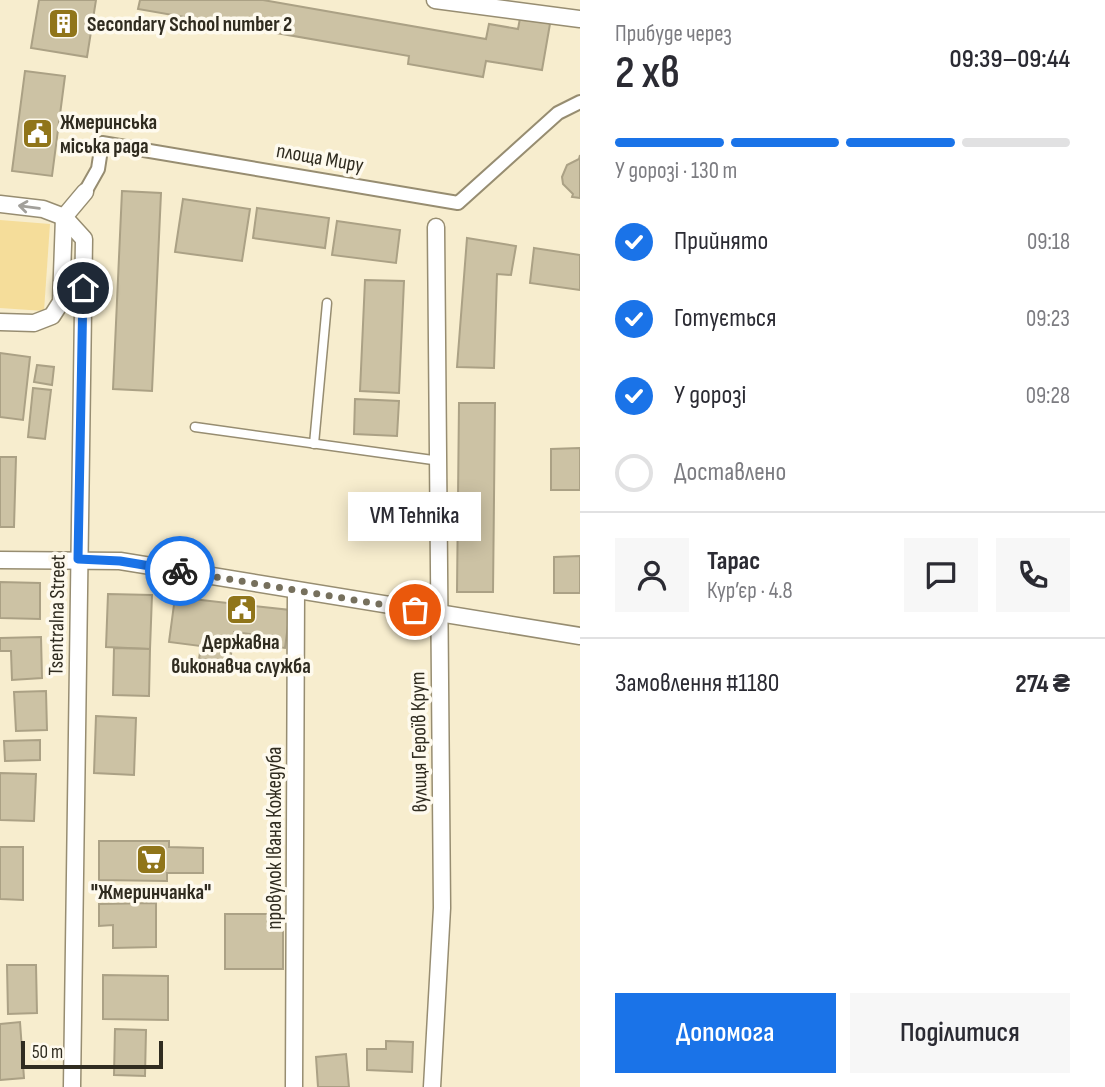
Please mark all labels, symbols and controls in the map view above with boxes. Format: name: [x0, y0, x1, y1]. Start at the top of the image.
building icon: Secondary School number 2: [47, 7, 81, 41]
place label: Secondary School number 2: [87, 12, 292, 37]
text: Прибуде через: [615, 20, 732, 48]
text: 09:39–09:44: [950, 44, 1070, 75]
text: 2 хв: [615, 46, 680, 101]
place label: Жмеринська міська рада: [60, 110, 157, 159]
public building icon: Жмеринська міська рада: [20, 117, 54, 151]
street label: площа Миру: [275, 138, 365, 178]
text: У дорозі · 130 m: [615, 157, 737, 185]
one-way arrow: [18, 201, 41, 214]
icon: check: [615, 223, 653, 261]
text: Прийнято: [674, 226, 768, 257]
text: 09:18: [1027, 228, 1070, 256]
pin: [53, 258, 113, 318]
icon: home: [64, 269, 102, 307]
icon: check: [615, 300, 653, 338]
text: Готується: [674, 303, 776, 334]
text: 09:23: [1026, 305, 1070, 333]
icon: check: [615, 377, 653, 415]
text: У дорозі: [674, 380, 746, 411]
text: 09:28: [1026, 382, 1070, 410]
text: Доставлено: [674, 457, 786, 488]
callout: VM Tehnika: [348, 491, 481, 540]
text: VM Tehnika: [370, 502, 459, 530]
courier: [145, 536, 215, 606]
button: person: [615, 538, 689, 612]
button: chat: [904, 538, 978, 612]
button: phone: [996, 538, 1070, 612]
text: Тарас: [707, 546, 760, 577]
icon: bike: [161, 552, 199, 590]
street label: Tsentralna Street: [43, 554, 71, 676]
text: Кур’єр · 4.8: [707, 577, 793, 605]
pin: [385, 580, 445, 640]
icon: bag: [396, 591, 434, 629]
public building icon: Державна виконавча служба: [224, 593, 258, 627]
place label: Державна виконавча служба: [171, 630, 311, 679]
text: Замовлення #1180: [615, 668, 779, 699]
text: 274 ₴: [1015, 669, 1070, 700]
street label: вулиця Героїв Крут: [405, 671, 433, 813]
street label: провулок Івана Кожедуба: [262, 747, 287, 929]
supermarket icon: "Жмеринчанка": [134, 843, 168, 877]
place label: "Жмеринчанка": [91, 880, 211, 905]
button: Допомога: [615, 993, 836, 1073]
button: Поділитися: [850, 993, 1070, 1073]
scale bar: [21, 1038, 163, 1070]
text: 50 m: [32, 1041, 63, 1064]

